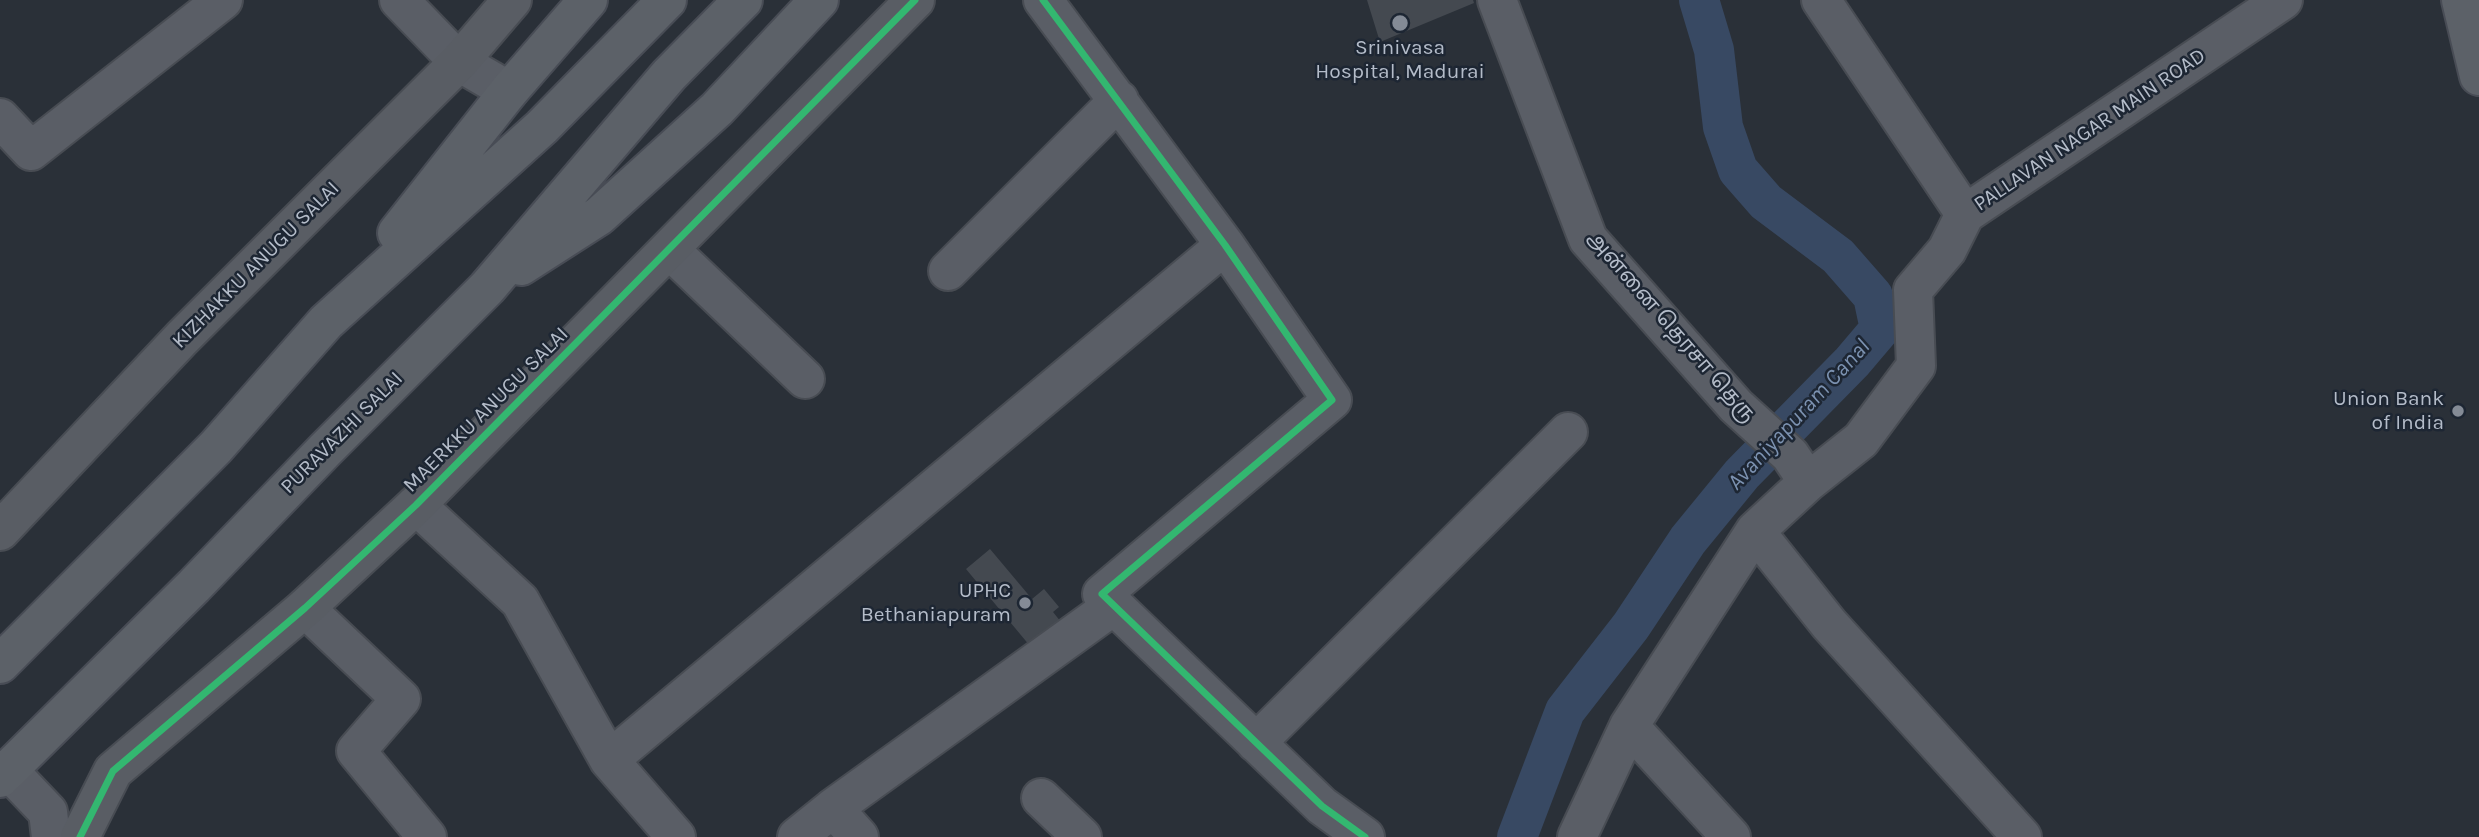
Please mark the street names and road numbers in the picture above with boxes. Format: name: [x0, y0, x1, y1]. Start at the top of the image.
street label: PALLAVAN NAGAR MAIN ROAD: [1969, 43, 2211, 217]
street label: KIZHAKKU ANUGU SALAI: [167, 176, 345, 354]
street label: அன்னை தெரசா தெரு: [1581, 226, 1761, 428]
street label: MAERKKU ANUGU SALAI: [398, 322, 574, 498]
street label: PURAVAZHI SALAI: [276, 367, 408, 499]

